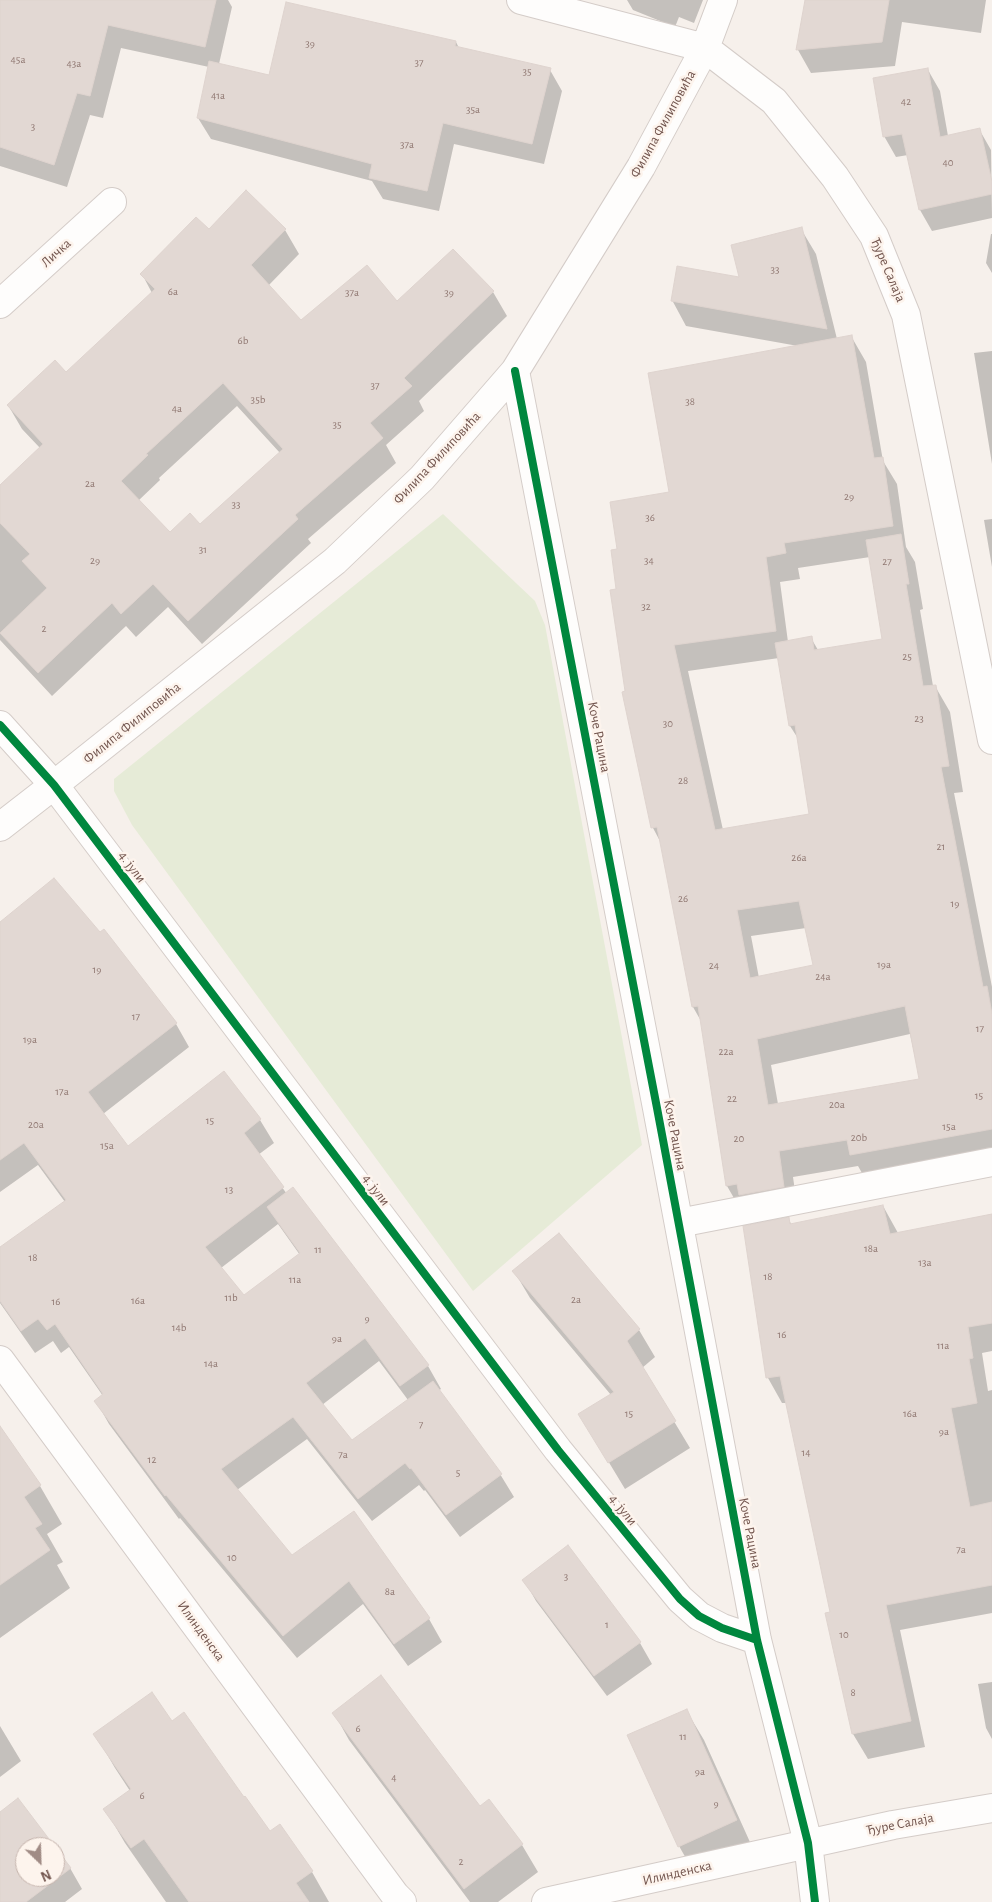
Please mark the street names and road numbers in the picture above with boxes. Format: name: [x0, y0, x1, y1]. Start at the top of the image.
street label: Филипа Филиповића: [626, 67, 700, 181]
street label: Личка: [38, 235, 74, 271]
street label: Ђуре Салаја: [867, 235, 909, 305]
street label: Филипа Филиповића: [390, 408, 484, 508]
street label: Филипа Филиповића: [80, 679, 184, 767]
street label: Коче Рацина: [584, 700, 614, 774]
street label: 4. јули: [115, 848, 149, 886]
street label: Коче Рацина: [660, 1098, 690, 1172]
street label: 4. јули: [359, 1171, 393, 1209]
street label: 4. јули: [605, 1491, 641, 1529]
street label: Коче Рацина: [735, 1496, 765, 1570]
street label: Илинденска: [174, 1598, 228, 1664]
street label: Ђуре Салаја: [865, 1809, 935, 1839]
street label: Илинденска: [641, 1857, 713, 1889]

